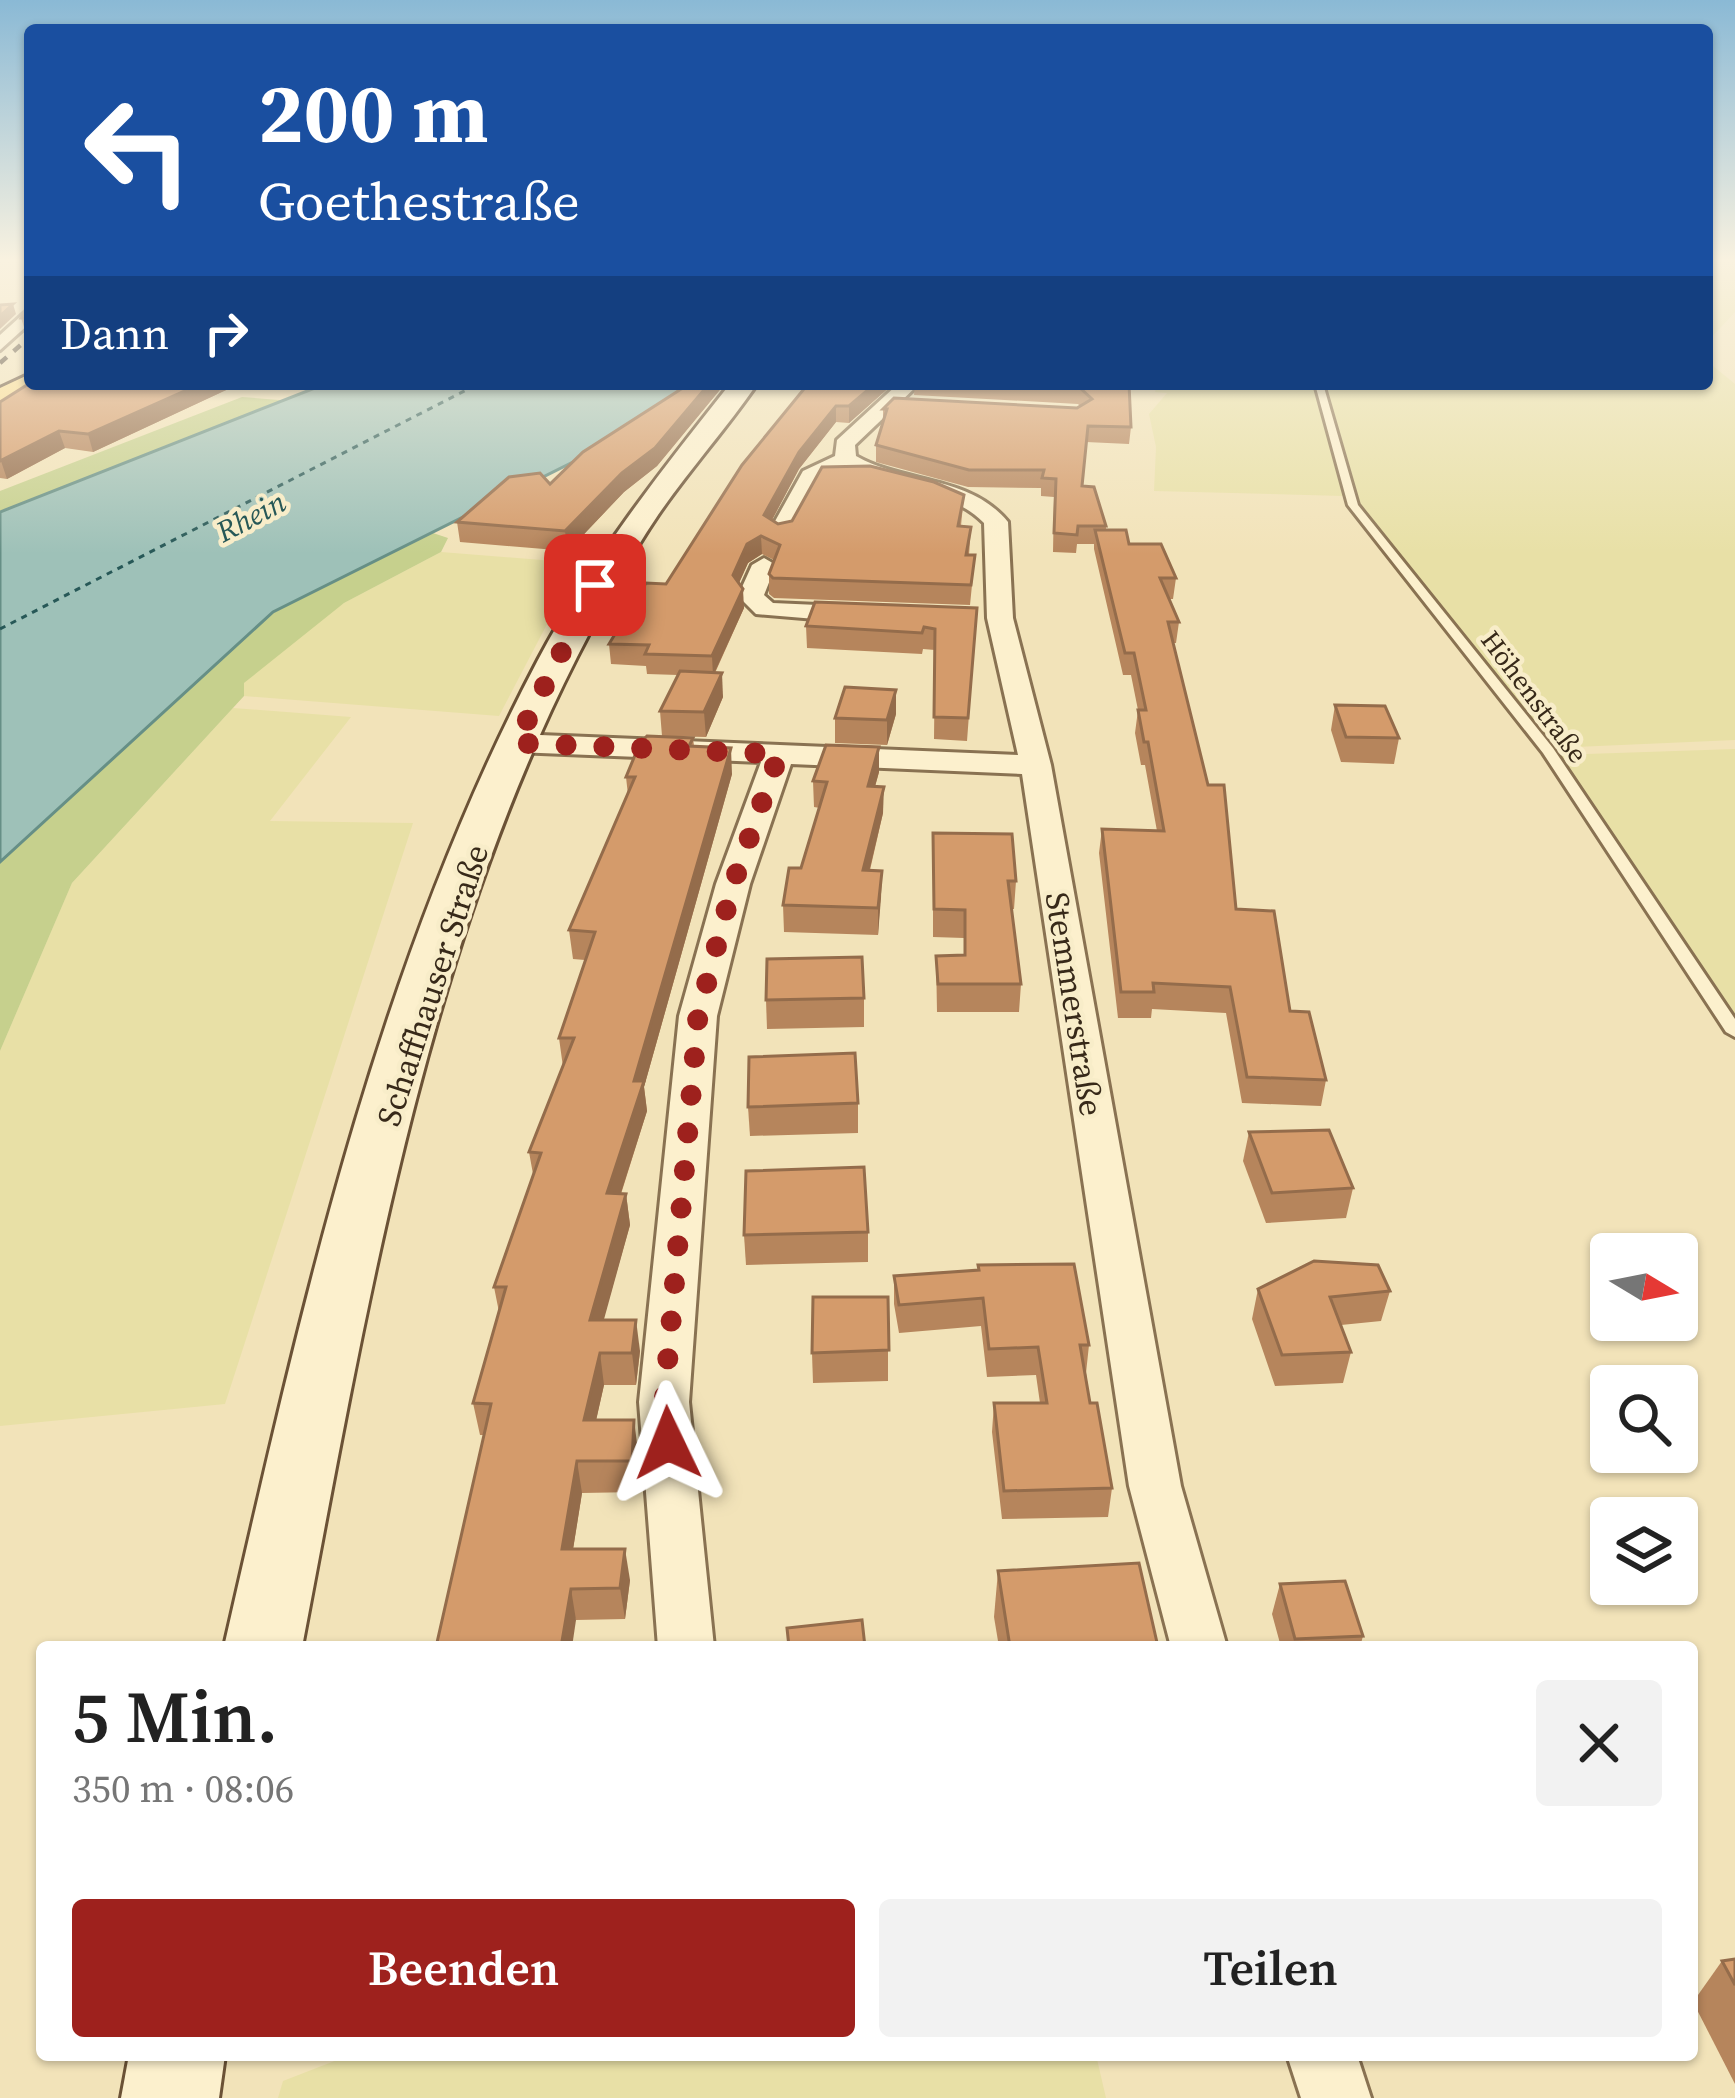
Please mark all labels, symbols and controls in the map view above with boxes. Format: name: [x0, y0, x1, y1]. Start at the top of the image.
text: 200 m: [258, 55, 489, 170]
icon: left: [60, 72, 216, 228]
text: Goethestraße: [258, 164, 580, 238]
icon: right: [193, 300, 259, 366]
text: Dann: [60, 302, 169, 364]
water label: Rhein: [208, 481, 293, 552]
pin: [544, 534, 646, 636]
icon: arrive: [562, 552, 628, 618]
street label: Höhenstraße: [1472, 623, 1596, 770]
street label: Schaffhauser Straße: [366, 839, 499, 1132]
street label: Stemmerstraße: [1035, 889, 1114, 1119]
north arrow: [1590, 1233, 1698, 1341]
map controls: [1590, 1233, 1698, 1605]
button: search: [1590, 1365, 1698, 1473]
position arrow: [605, 1380, 731, 1506]
button: layers: [1590, 1497, 1698, 1605]
text: 5 Min.: [72, 1667, 278, 1766]
button: close: [1536, 1680, 1662, 1806]
text: 350 m · 08:06: [72, 1762, 294, 1815]
button: Beenden: [72, 1899, 855, 2037]
button: Teilen: [879, 1899, 1662, 2037]

